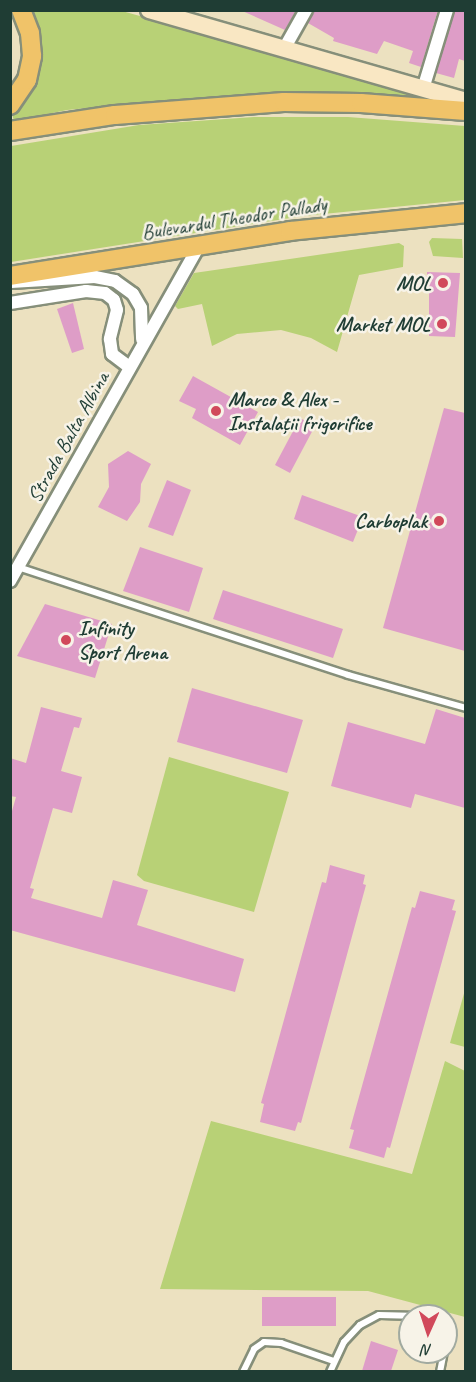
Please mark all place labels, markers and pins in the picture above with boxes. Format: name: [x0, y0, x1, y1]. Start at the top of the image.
place label: MOL: [396, 270, 431, 296]
marker: MOL: [436, 276, 450, 290]
place label: Market MOL: [336, 311, 430, 337]
marker: Market MOL: [435, 317, 449, 331]
place label: Marco & Alex - Instalații frigorifice: [228, 386, 371, 436]
marker: Marco & Alex - Instalații frigorifice: [209, 404, 223, 418]
place label: Carboplak: [355, 508, 427, 534]
marker: Carboplak: [432, 514, 446, 528]
place label: Infinity Sport Arena: [78, 615, 167, 665]
marker: Infinity Sport Arena: [59, 633, 73, 647]

